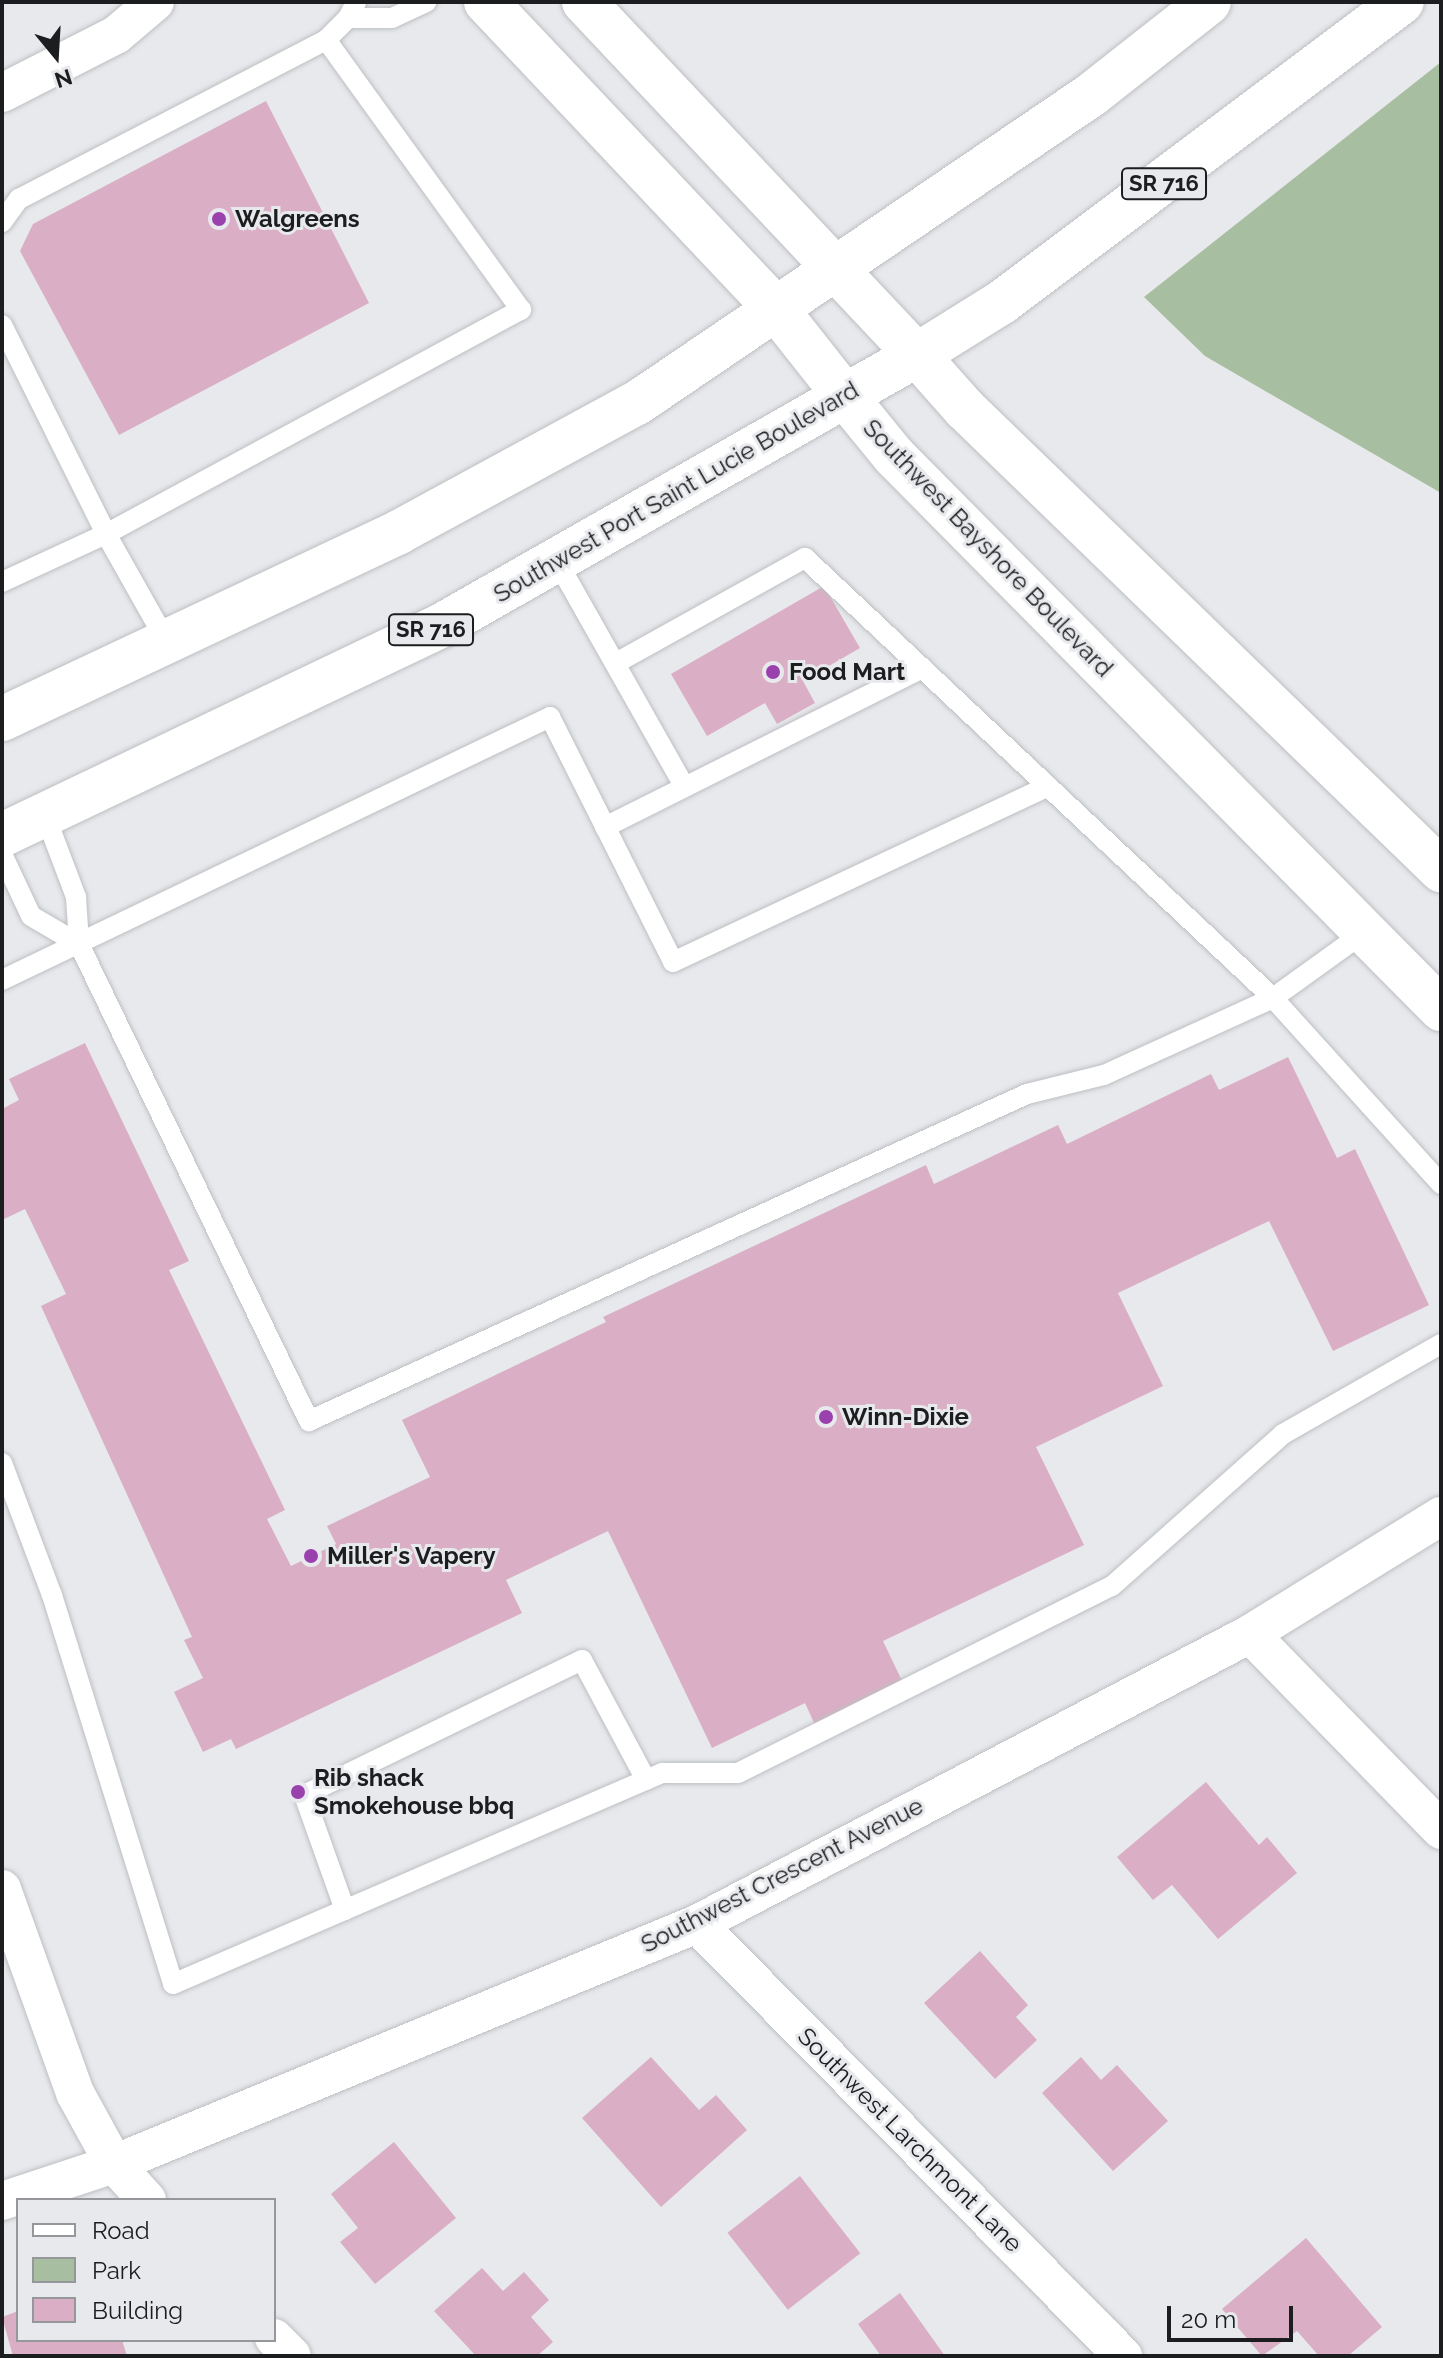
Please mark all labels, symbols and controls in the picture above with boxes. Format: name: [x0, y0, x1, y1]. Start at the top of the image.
north arrow: [16, 16, 96, 96]
text: N: [51, 64, 75, 94]
road number: SR 716: [1120, 166, 1208, 202]
place label: Walgreens: [235, 205, 360, 233]
marker: Walgreens: [210, 210, 228, 228]
street label: Southwest Port Saint Lucie Boulevard: [488, 375, 864, 609]
street label: Southwest Bayshore Boulevard: [857, 413, 1119, 683]
road number: SR 716: [387, 612, 475, 648]
place label: Food Mart: [789, 658, 905, 686]
marker: Food Mart: [764, 663, 782, 681]
place label: Winn-Dixie: [842, 1403, 969, 1431]
marker: Winn-Dixie: [817, 1408, 835, 1426]
place label: Miller's Vapery: [327, 1542, 496, 1570]
marker: Miller's Vapery: [302, 1547, 320, 1565]
place label: Rib shack Smokehouse bbq: [314, 1764, 514, 1820]
marker: Rib shack Smokehouse bbq: [289, 1783, 307, 1801]
street label: Southwest Crescent Avenue: [636, 1791, 928, 1959]
street label: Southwest Larchmont Lane: [792, 2022, 1028, 2258]
legend: [16, 2198, 276, 2342]
text: Road: [92, 2216, 150, 2245]
text: Park: [92, 2256, 141, 2285]
scale bar: [1171, 2290, 1297, 2340]
text: Building: [92, 2296, 183, 2325]
text: 20 m: [1181, 2305, 1236, 2334]

